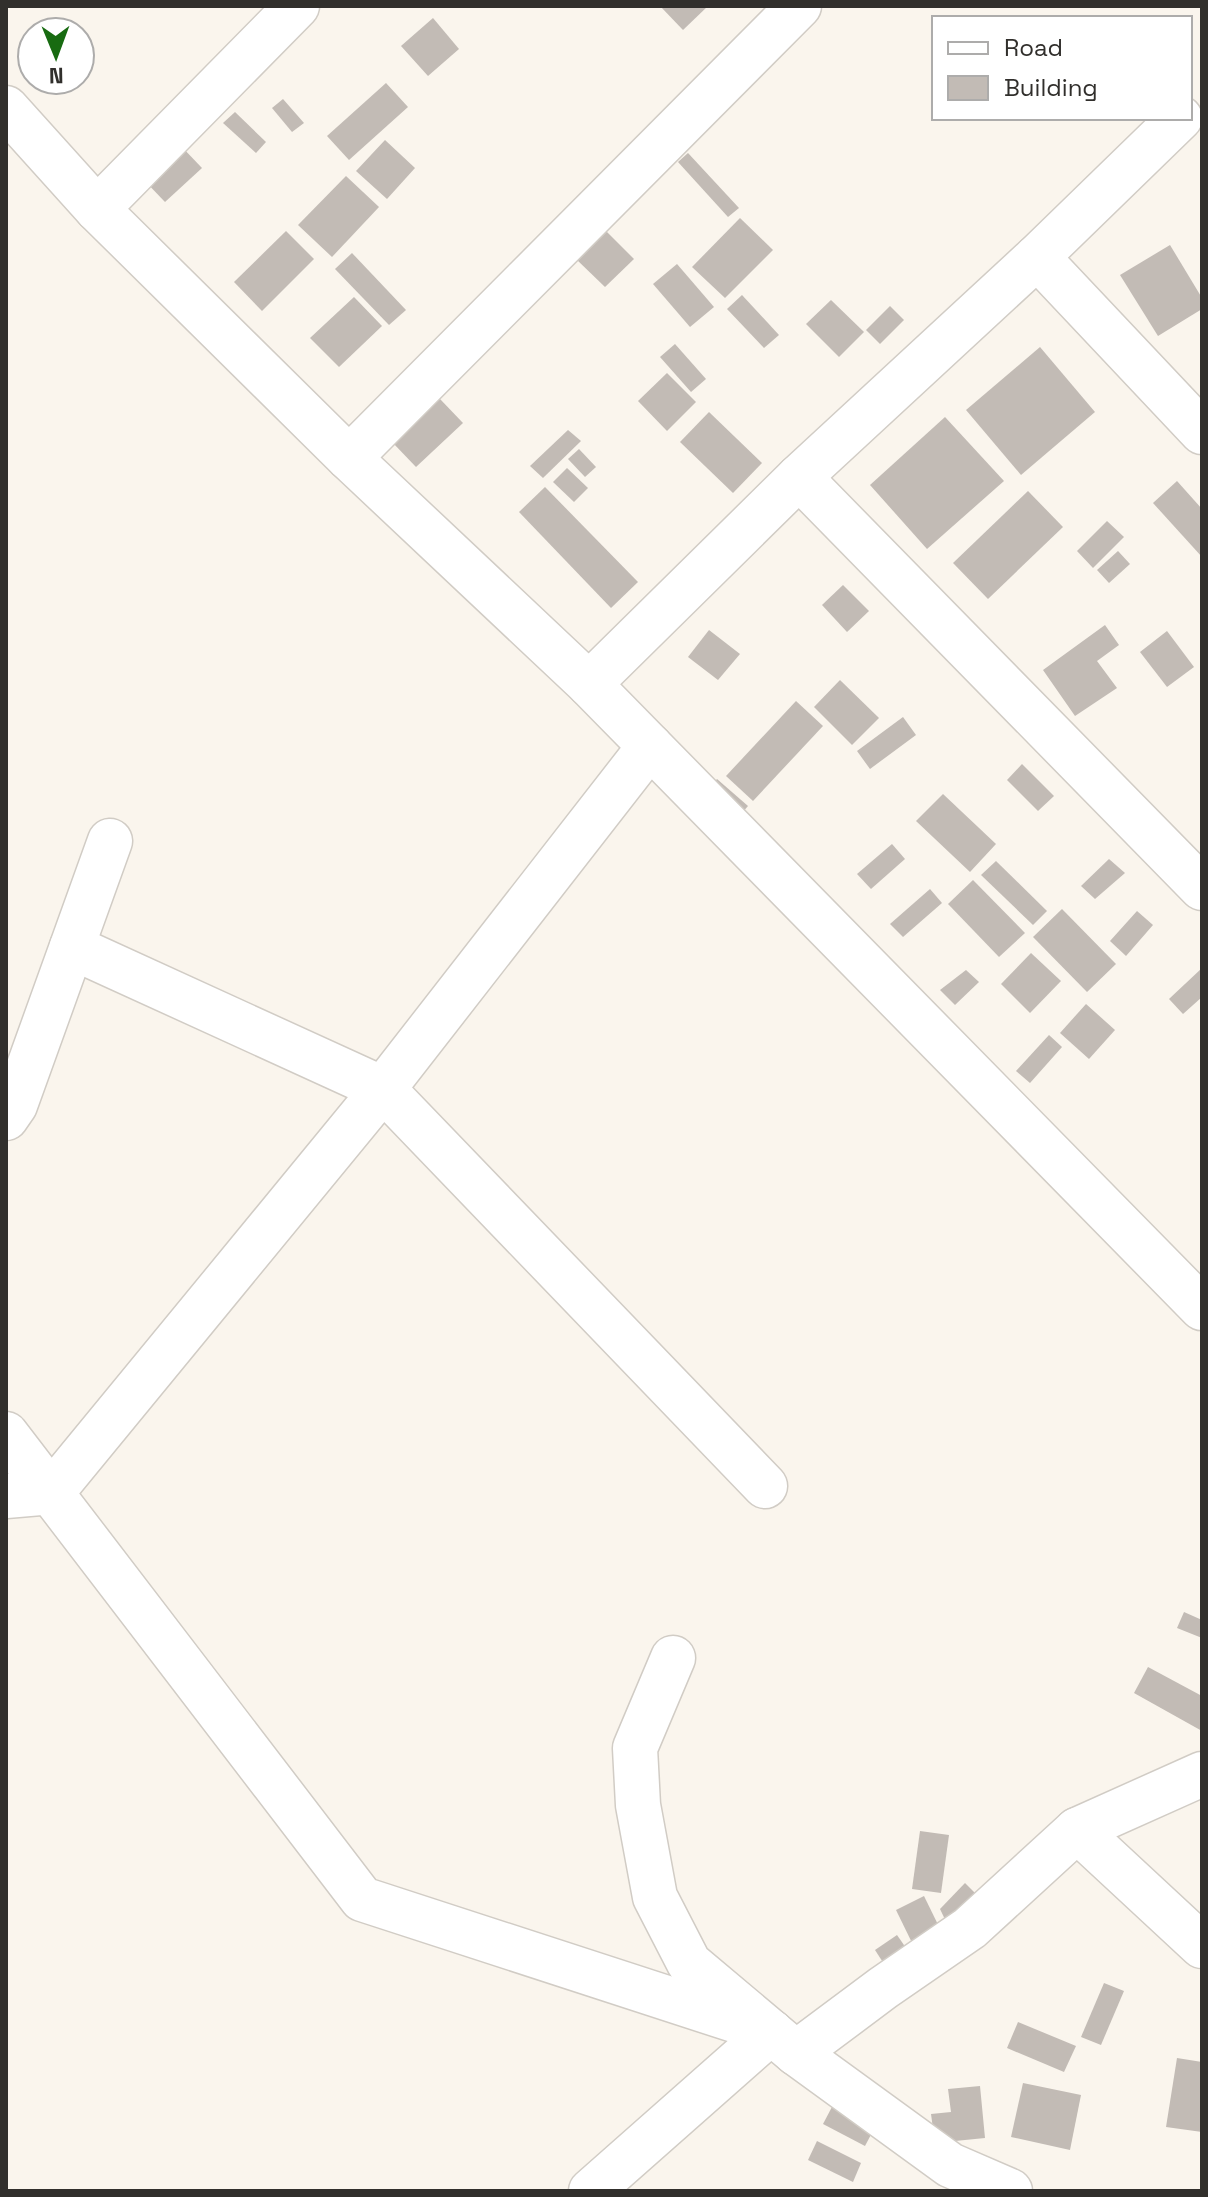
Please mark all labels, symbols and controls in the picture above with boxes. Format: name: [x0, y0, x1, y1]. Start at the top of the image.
north arrow: [16, 16, 96, 96]
legend: [932, 16, 1192, 120]
text: Road: [1004, 32, 1063, 63]
text: N: [49, 62, 64, 90]
text: Building: [1004, 72, 1098, 103]

